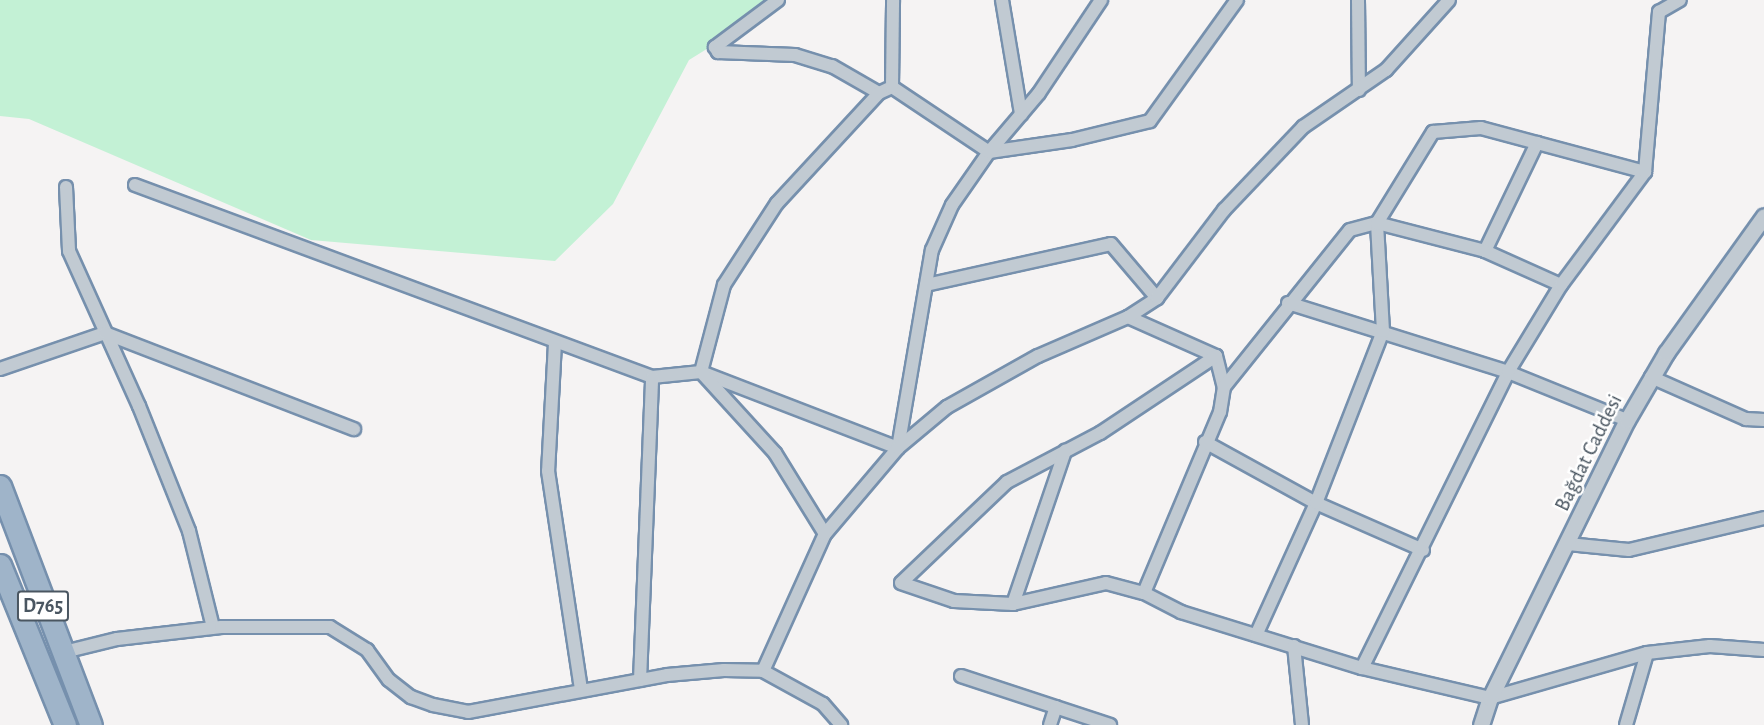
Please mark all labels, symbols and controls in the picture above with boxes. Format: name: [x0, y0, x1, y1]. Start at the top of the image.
street label: Bağdat Caddesi: [1550, 390, 1628, 516]
road number: D765: [16, 589, 70, 623]

